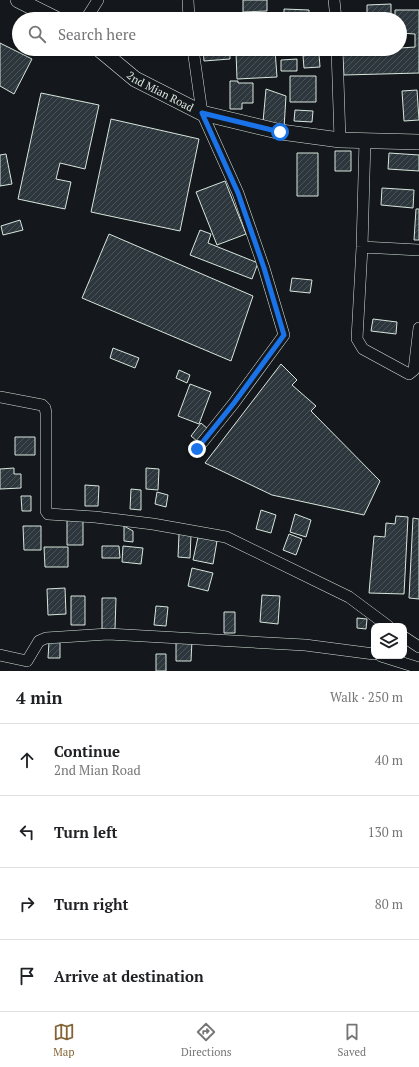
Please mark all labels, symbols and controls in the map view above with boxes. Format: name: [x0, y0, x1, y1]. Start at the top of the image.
search box: [12, 12, 407, 56]
icon: search: [26, 23, 48, 45]
text: Search here: [58, 24, 136, 44]
street label: 2nd Mian Road: [124, 68, 196, 115]
route start: [271, 123, 289, 141]
route end: [188, 440, 206, 458]
map controls: [371, 623, 407, 659]
button: layers: [371, 623, 407, 659]
text: 4 min: [16, 686, 63, 709]
text: Walk · 250 m: [330, 688, 403, 706]
text: Continue: [54, 741, 120, 761]
icon: ahead: [16, 749, 38, 771]
text: 40 m: [375, 751, 403, 769]
text: 2nd Mian Road: [54, 761, 141, 779]
icon: left: [16, 821, 38, 843]
text: Turn left: [54, 822, 118, 842]
text: 130 m: [368, 823, 403, 841]
icon: right: [16, 893, 38, 915]
text: Turn right: [54, 894, 129, 914]
text: 80 m: [375, 895, 403, 913]
icon: arrive: [16, 965, 38, 987]
text: Arrive at destination: [54, 966, 204, 986]
tab: Map: [53, 1021, 75, 1059]
tab: Directions: [181, 1021, 232, 1059]
tab: Saved: [338, 1021, 366, 1059]

